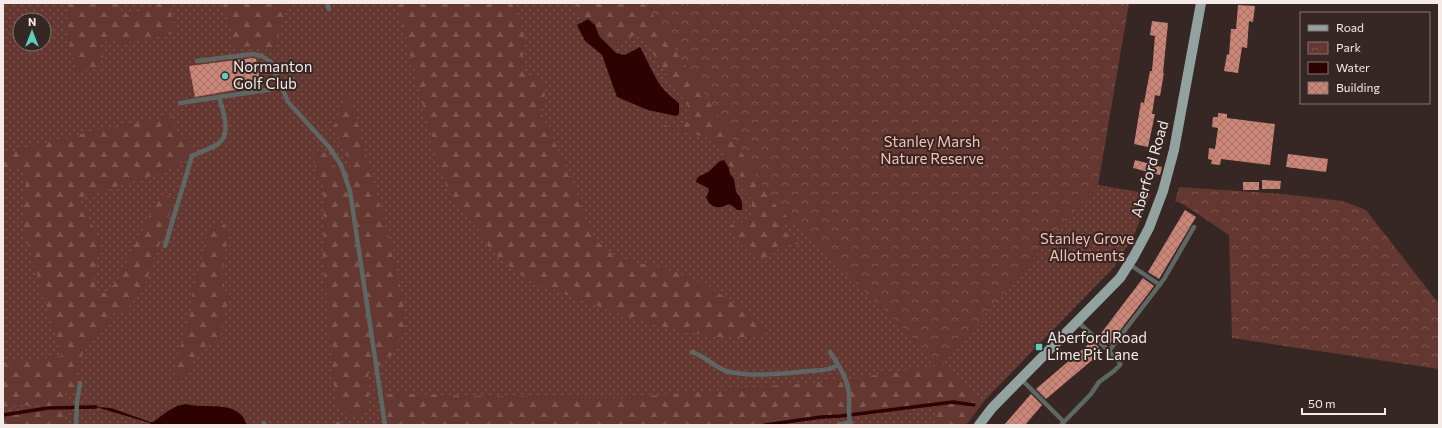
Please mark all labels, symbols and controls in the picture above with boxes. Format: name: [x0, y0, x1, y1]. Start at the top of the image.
north arrow: [12, 12, 52, 52]
legend: [1300, 12, 1430, 104]
text: N: [28, 15, 36, 28]
text: Road: [1336, 20, 1364, 34]
text: Park: [1336, 40, 1362, 54]
place label: Normanton Golf Club: [233, 57, 312, 92]
text: Water: [1336, 60, 1370, 74]
marker: Normanton Golf Club: [220, 71, 230, 81]
text: Building: [1336, 80, 1380, 94]
street label: Aberford Road: [1127, 118, 1171, 219]
park label: Stanley Marsh Nature Reserve: [880, 132, 984, 167]
park label: Stanley Grove Allotments: [1040, 229, 1134, 264]
place label: Aberford Road Lime Pit Lane: [1047, 328, 1147, 363]
marker: Aberford Road Lime Pit Lane: [1034, 342, 1044, 352]
scale bar: [1302, 390, 1385, 416]
text: 50 m: [1308, 396, 1336, 410]

